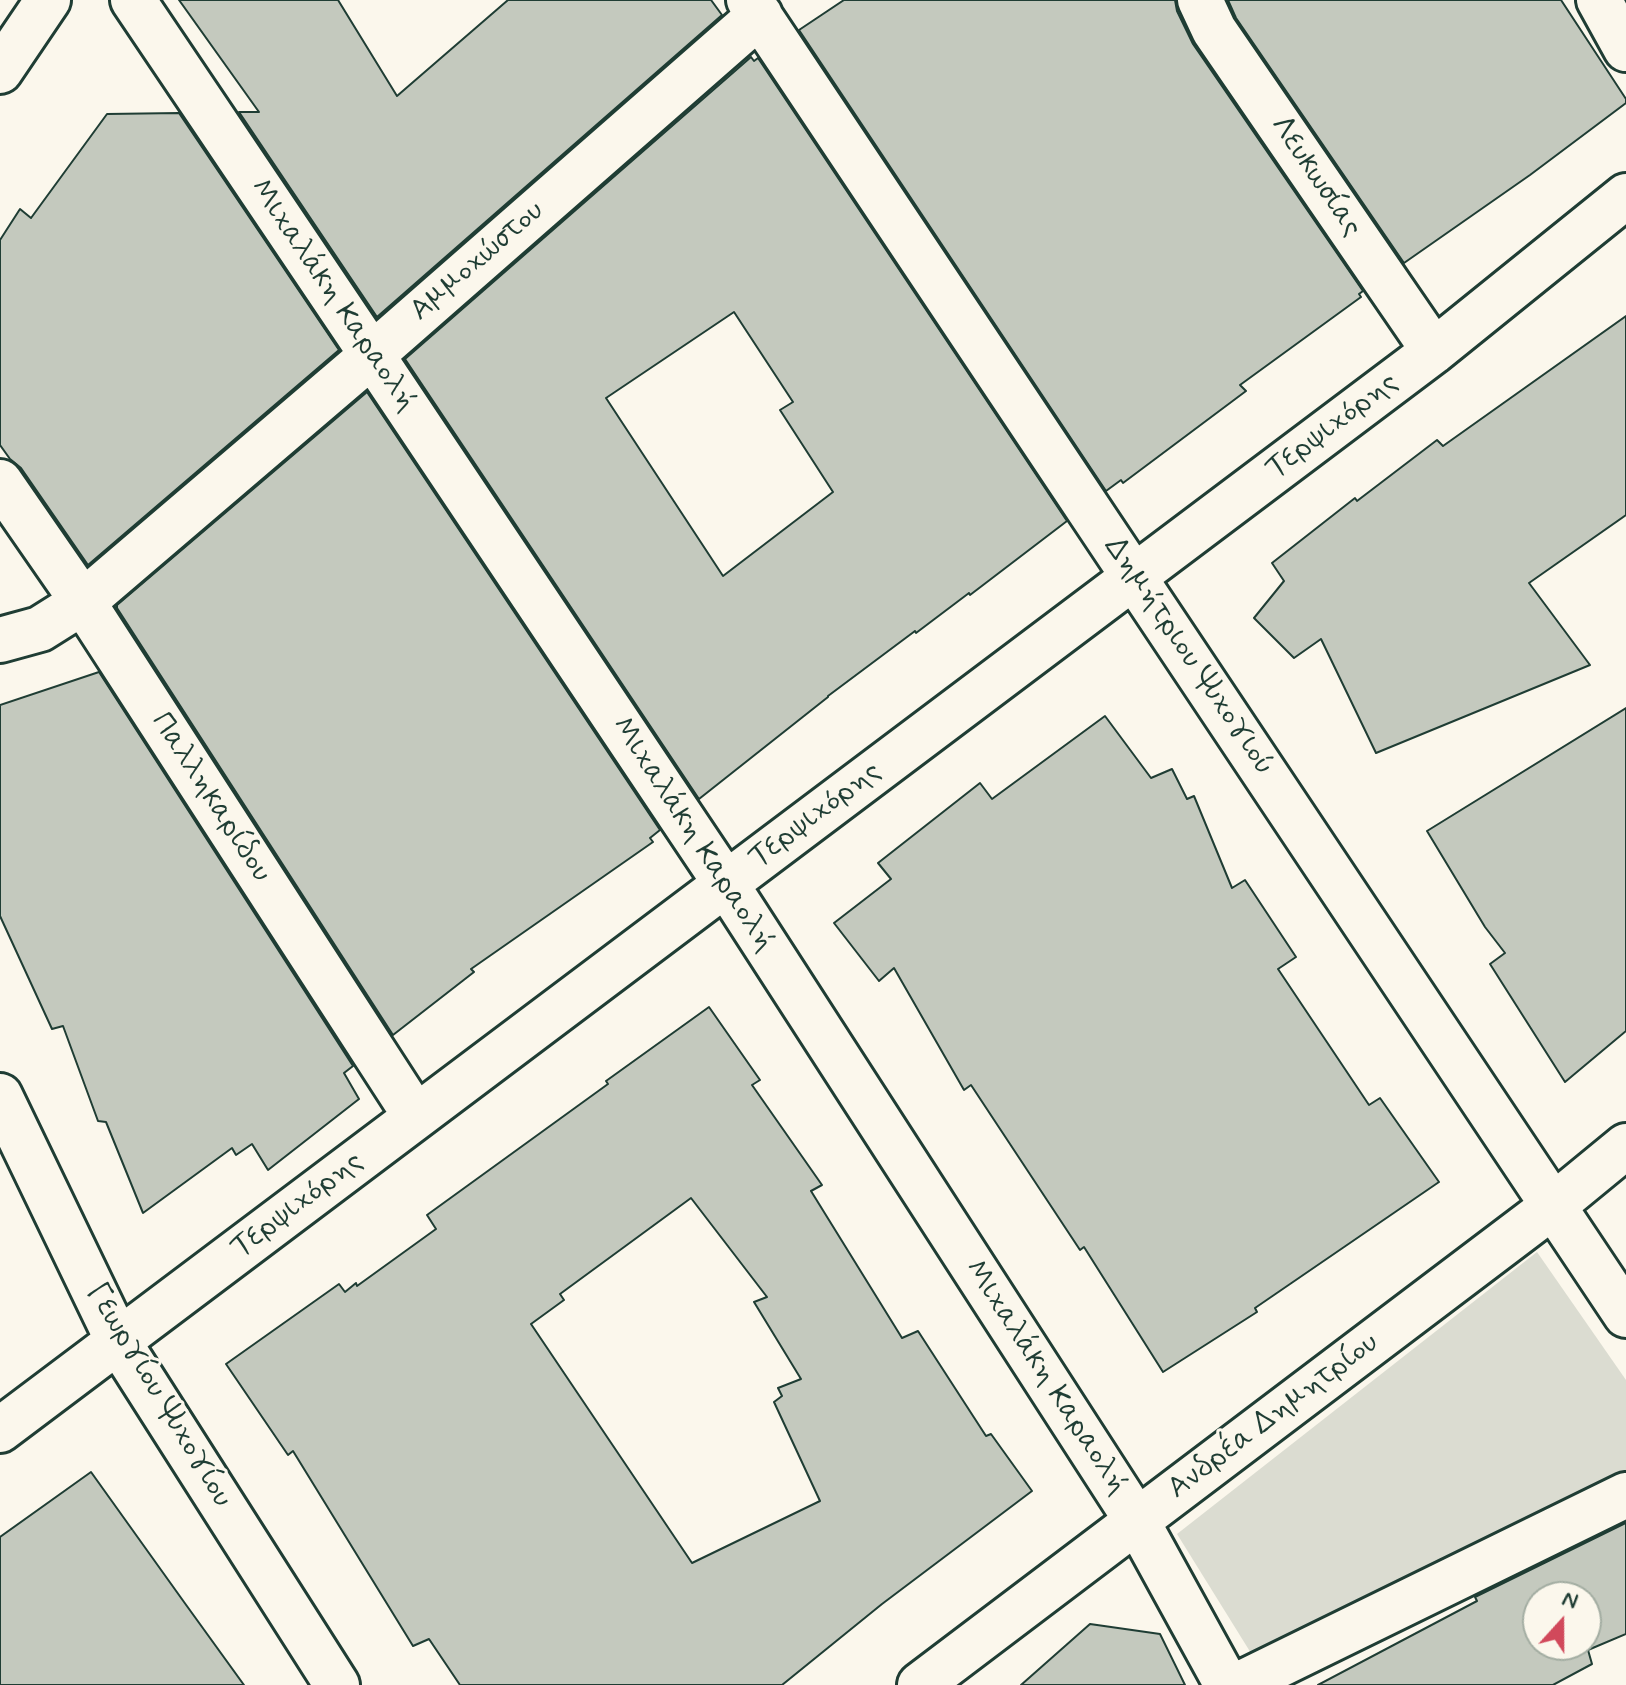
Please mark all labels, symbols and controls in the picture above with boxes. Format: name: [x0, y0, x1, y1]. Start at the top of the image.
street label: Λευκωσίας: [1261, 110, 1369, 244]
street label: Μιχαλάκη Καραολή: [241, 173, 423, 419]
street label: Αμμοχώστου: [404, 194, 552, 330]
street label: Τερψιχόρης: [1260, 366, 1406, 488]
street label: Δημήτριου Ψυχογιού: [1095, 531, 1281, 783]
street label: Παλληκαρίδου: [142, 706, 278, 890]
street label: Μιχαλάκη Καραολή: [603, 711, 781, 959]
street label: Τερψιχόρης: [743, 755, 889, 877]
street label: Τερψιχόρης: [225, 1145, 371, 1267]
street label: Μιχαλάκη Καραολή: [956, 1254, 1134, 1502]
street label: Γεωργίου Ψυχογίου: [77, 1278, 239, 1514]
street label: Ανδρέα Δημητρίου: [1162, 1326, 1386, 1508]
north arrow: [1522, 1581, 1602, 1661]
text: N: [1558, 1585, 1582, 1616]

